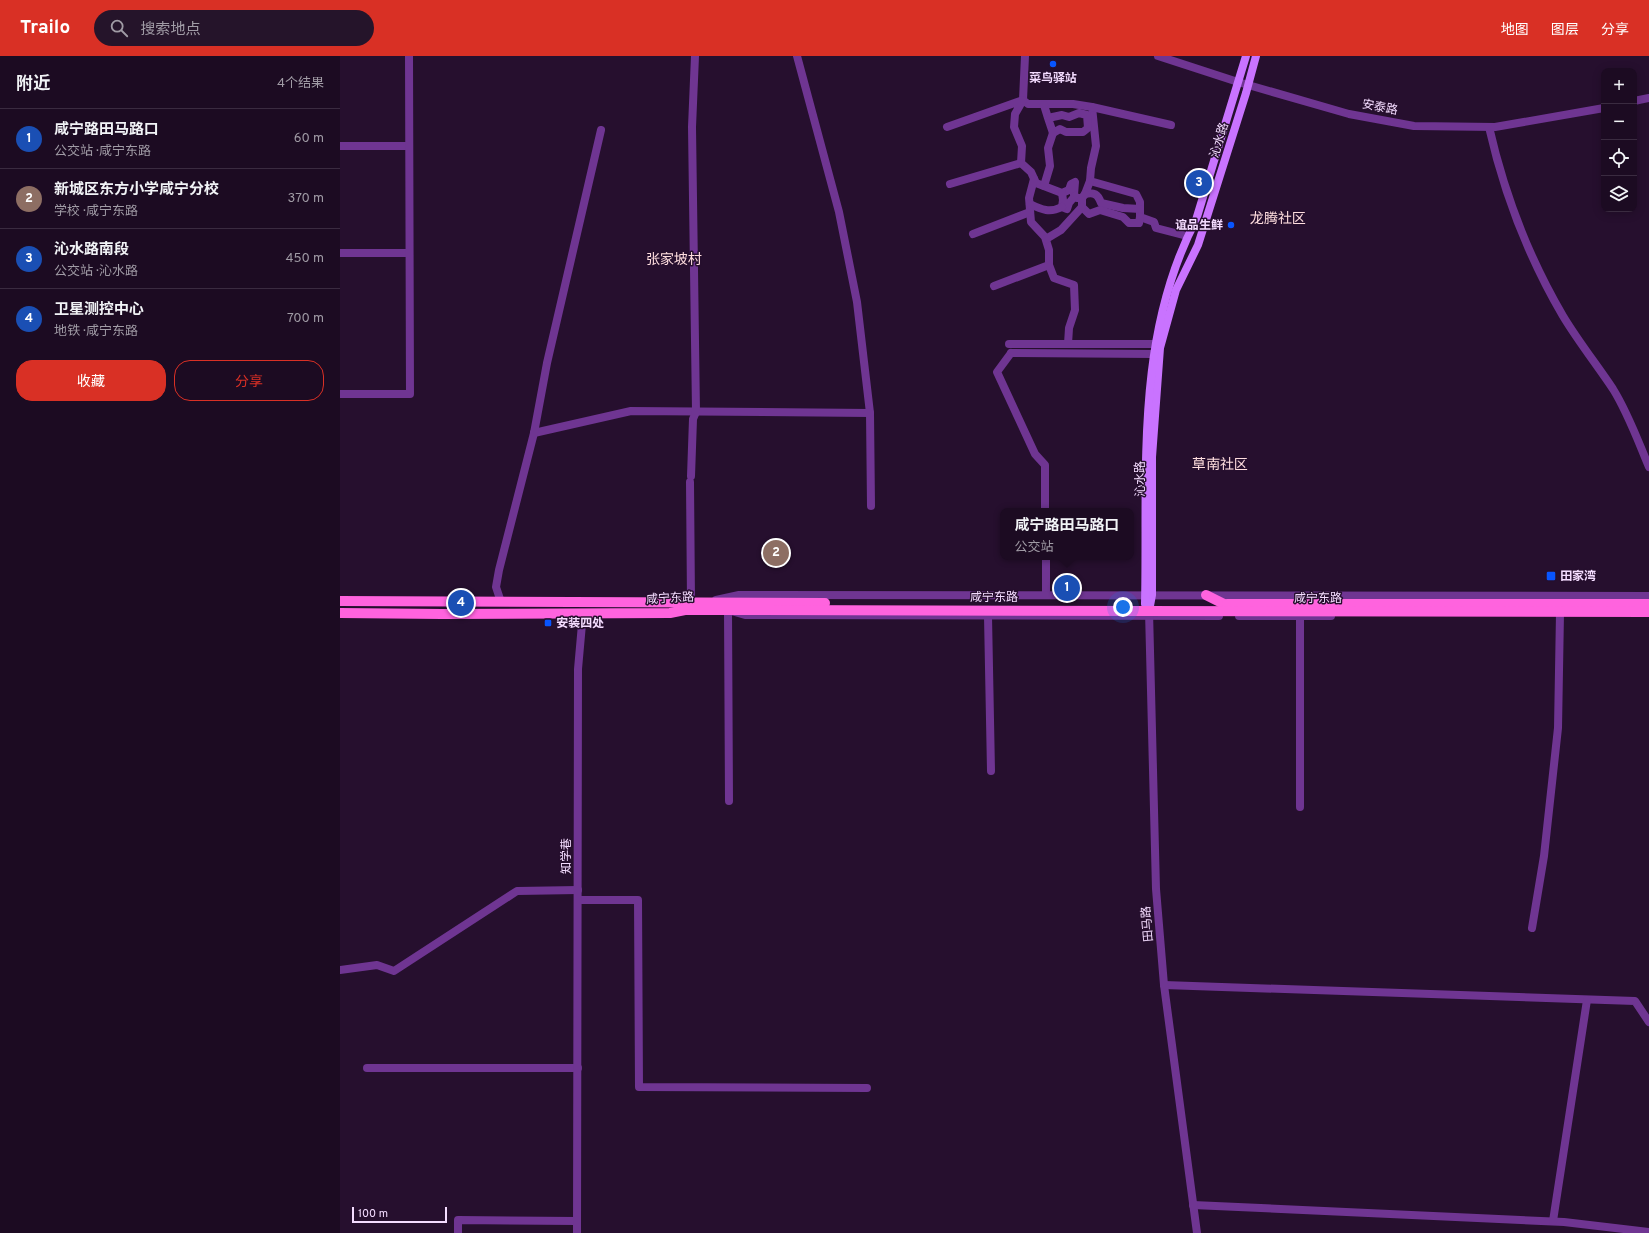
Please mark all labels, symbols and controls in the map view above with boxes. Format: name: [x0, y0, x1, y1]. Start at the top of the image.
search box: [94, 10, 374, 46]
text: Trailo: [20, 16, 70, 40]
icon: search: [108, 17, 130, 39]
text: 搜索地点: [140, 21, 200, 40]
text: 地图: [1501, 22, 1529, 39]
text: 图层: [1551, 22, 1579, 39]
text: 分享: [1601, 22, 1629, 39]
marker: 菜鸟驿站: [1048, 59, 1058, 69]
map controls: [1601, 68, 1637, 212]
button: +: [1601, 68, 1637, 104]
place label: 菜鸟驿站: [1029, 71, 1077, 87]
text: 附近: [16, 74, 50, 96]
text: 4个结果: [277, 76, 324, 92]
street label: 安泰路: [1361, 97, 1399, 119]
button: −: [1601, 104, 1637, 140]
text: 咸宁路田马路口: [54, 121, 159, 140]
street label: 沁水路: [1207, 121, 1233, 160]
text: 1: [26, 131, 32, 147]
text: 60 m: [294, 131, 324, 147]
button: locate: [1601, 140, 1637, 176]
text: 公交站 · 咸宁东路: [54, 144, 151, 160]
pin: 3: [1186, 168, 1212, 198]
button: layers: [1601, 176, 1637, 212]
text: 新城区东方小学咸宁分校: [54, 181, 219, 200]
text: 2: [25, 191, 33, 207]
text: 370 m: [287, 191, 324, 207]
text: 学校 · 咸宁东路: [54, 204, 138, 220]
district label: 龙腾社区: [1250, 210, 1306, 228]
place label: 谊品生鲜: [1175, 218, 1223, 234]
marker: 谊品生鲜: [1226, 220, 1236, 230]
text: 沁水路南段: [54, 241, 129, 260]
text: 3: [25, 251, 33, 267]
text: 450 m: [285, 251, 324, 267]
district label: 张家坡村: [646, 251, 702, 269]
text: 公交站 · 沁水路: [54, 264, 138, 280]
text: 卫星测控中心: [54, 301, 144, 320]
text: 4: [25, 311, 33, 327]
text: 700 m: [287, 311, 324, 327]
text: 地铁 · 咸宁东路: [54, 324, 138, 340]
button: 收藏: [16, 360, 166, 401]
button: 分享: [174, 360, 324, 401]
district label: 草南社区: [1192, 457, 1248, 474]
street label: 沁水路: [1133, 461, 1149, 497]
popup: [1000, 508, 1134, 560]
text: 咸宁路田马路口: [1014, 517, 1120, 536]
pin: 2: [763, 538, 789, 568]
text: 公交站: [1014, 540, 1054, 556]
place label: 田家湾: [1560, 569, 1596, 585]
marker: 田家湾: [1545, 570, 1557, 582]
pin: 1: [1054, 573, 1080, 603]
pin: 4: [448, 588, 474, 618]
street label: 咸宁东路: [646, 590, 694, 608]
street label: 咸宁东路: [970, 590, 1018, 606]
street label: 咸宁东路: [1294, 591, 1342, 607]
your location: [1113, 597, 1133, 617]
place label: 安装四处: [556, 616, 604, 632]
marker: 安装四处: [543, 618, 553, 628]
street label: 知学巷: [559, 838, 575, 874]
street label: 田马路: [1138, 905, 1158, 943]
scale bar: [352, 1205, 447, 1224]
text: 100 m: [358, 1207, 388, 1221]

